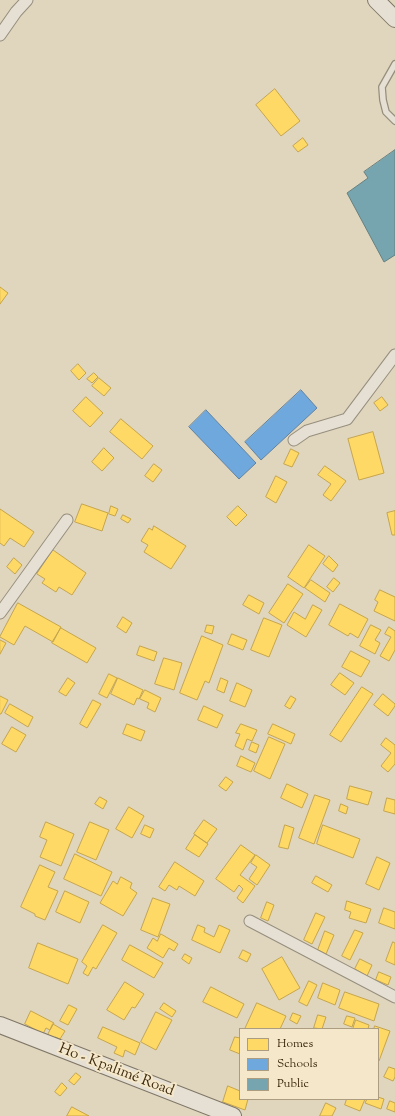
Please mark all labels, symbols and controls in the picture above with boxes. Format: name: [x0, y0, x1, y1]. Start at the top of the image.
legend: [239, 1028, 379, 1100]
text: Homes: [277, 1035, 313, 1053]
street label: Ho - Kpalimé Road: [56, 1041, 176, 1101]
text: Schools: [277, 1055, 318, 1073]
text: Public: [277, 1075, 309, 1093]

